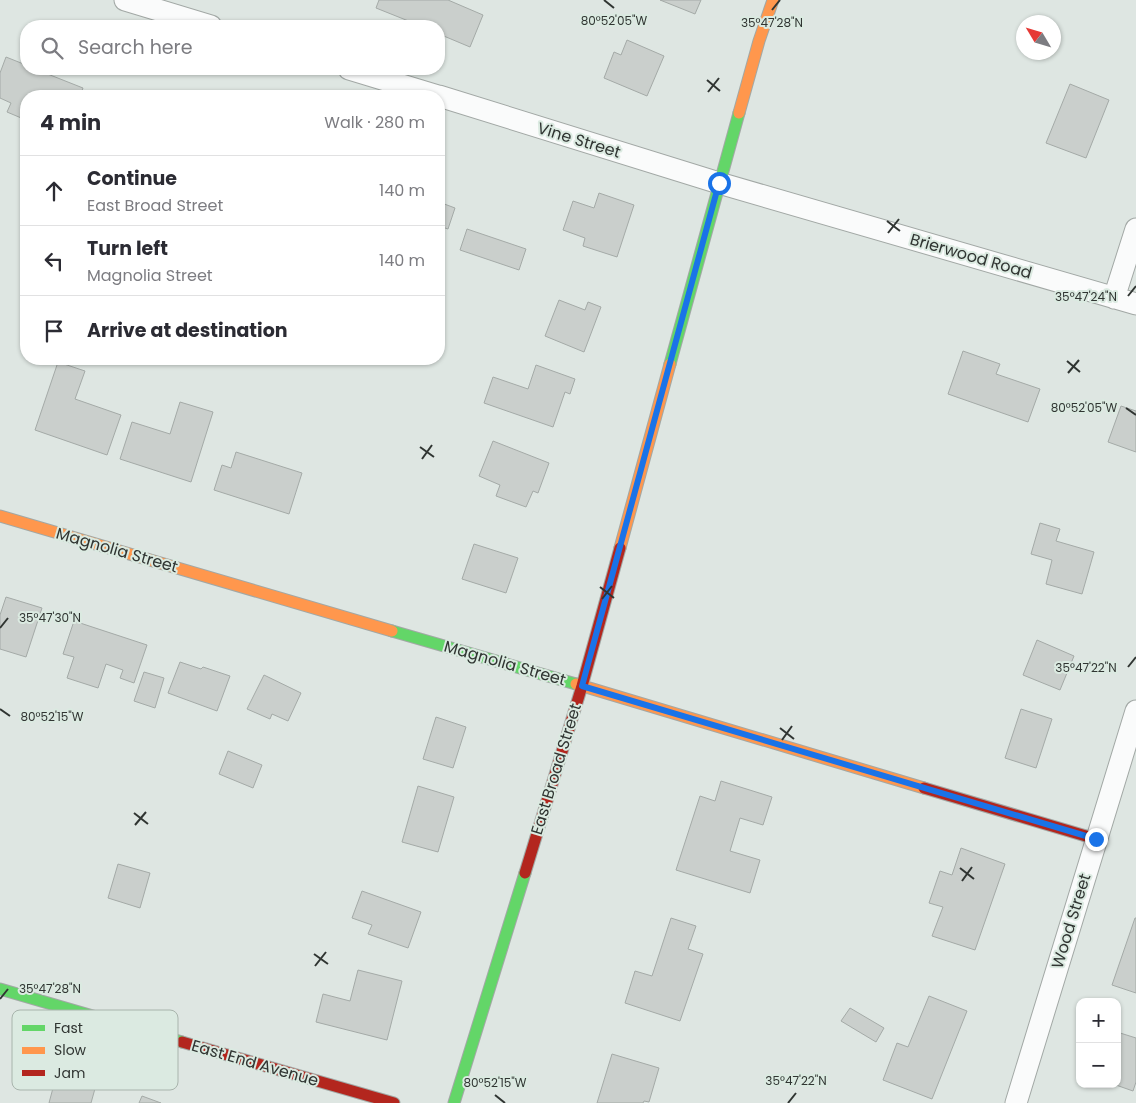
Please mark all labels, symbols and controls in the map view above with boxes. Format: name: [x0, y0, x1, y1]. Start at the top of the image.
text: 80°52'05"W: [581, 12, 648, 29]
text: 35°47'28"N: [741, 14, 803, 31]
north arrow: [1016, 15, 1061, 60]
search box: [20, 20, 445, 75]
icon: search: [38, 34, 66, 62]
text: Search here: [78, 34, 192, 61]
text: 4 min: [40, 108, 101, 137]
text: Walk · 280 m: [324, 111, 425, 134]
street label: Vine Street: [534, 116, 624, 164]
text: Continue: [87, 165, 177, 192]
route start: [708, 172, 731, 195]
icon: ahead: [40, 177, 68, 205]
text: 140 m: [379, 179, 425, 202]
text: East Broad Street: [87, 194, 223, 217]
street label: Brierwood Road: [907, 228, 1035, 284]
text: Turn left: [87, 235, 168, 262]
icon: left: [40, 247, 68, 275]
text: 140 m: [379, 249, 425, 272]
text: Magnolia Street: [87, 264, 213, 287]
text: 35°47'24"N: [1055, 288, 1117, 305]
icon: arrive: [40, 317, 68, 345]
text: Arrive at destination: [87, 317, 288, 344]
text: 80°52'05"W: [1051, 399, 1118, 416]
street label: Magnolia Street: [53, 522, 181, 578]
text: 35°47'30"N: [19, 609, 81, 626]
street label: Magnolia Street: [441, 635, 569, 691]
text: 35°47'22"N: [1055, 659, 1117, 676]
street label: East Broad Street: [525, 700, 587, 838]
text: 80°52'15"W: [21, 708, 84, 725]
route end: [1085, 828, 1108, 851]
street label: Wood Street: [1046, 871, 1096, 971]
text: 35°47'28"N: [19, 980, 81, 997]
map controls: [1076, 998, 1121, 1088]
button: +: [1076, 998, 1121, 1043]
legend: [12, 1010, 178, 1090]
text: Fast: [54, 1018, 83, 1038]
street label: East End Avenue: [189, 1034, 321, 1092]
text: Slow: [54, 1040, 87, 1060]
button: −: [1076, 1043, 1121, 1088]
text: Jam: [54, 1063, 85, 1083]
text: 35°47'22"N: [765, 1072, 827, 1089]
text: 80°52'15"W: [464, 1074, 527, 1091]

